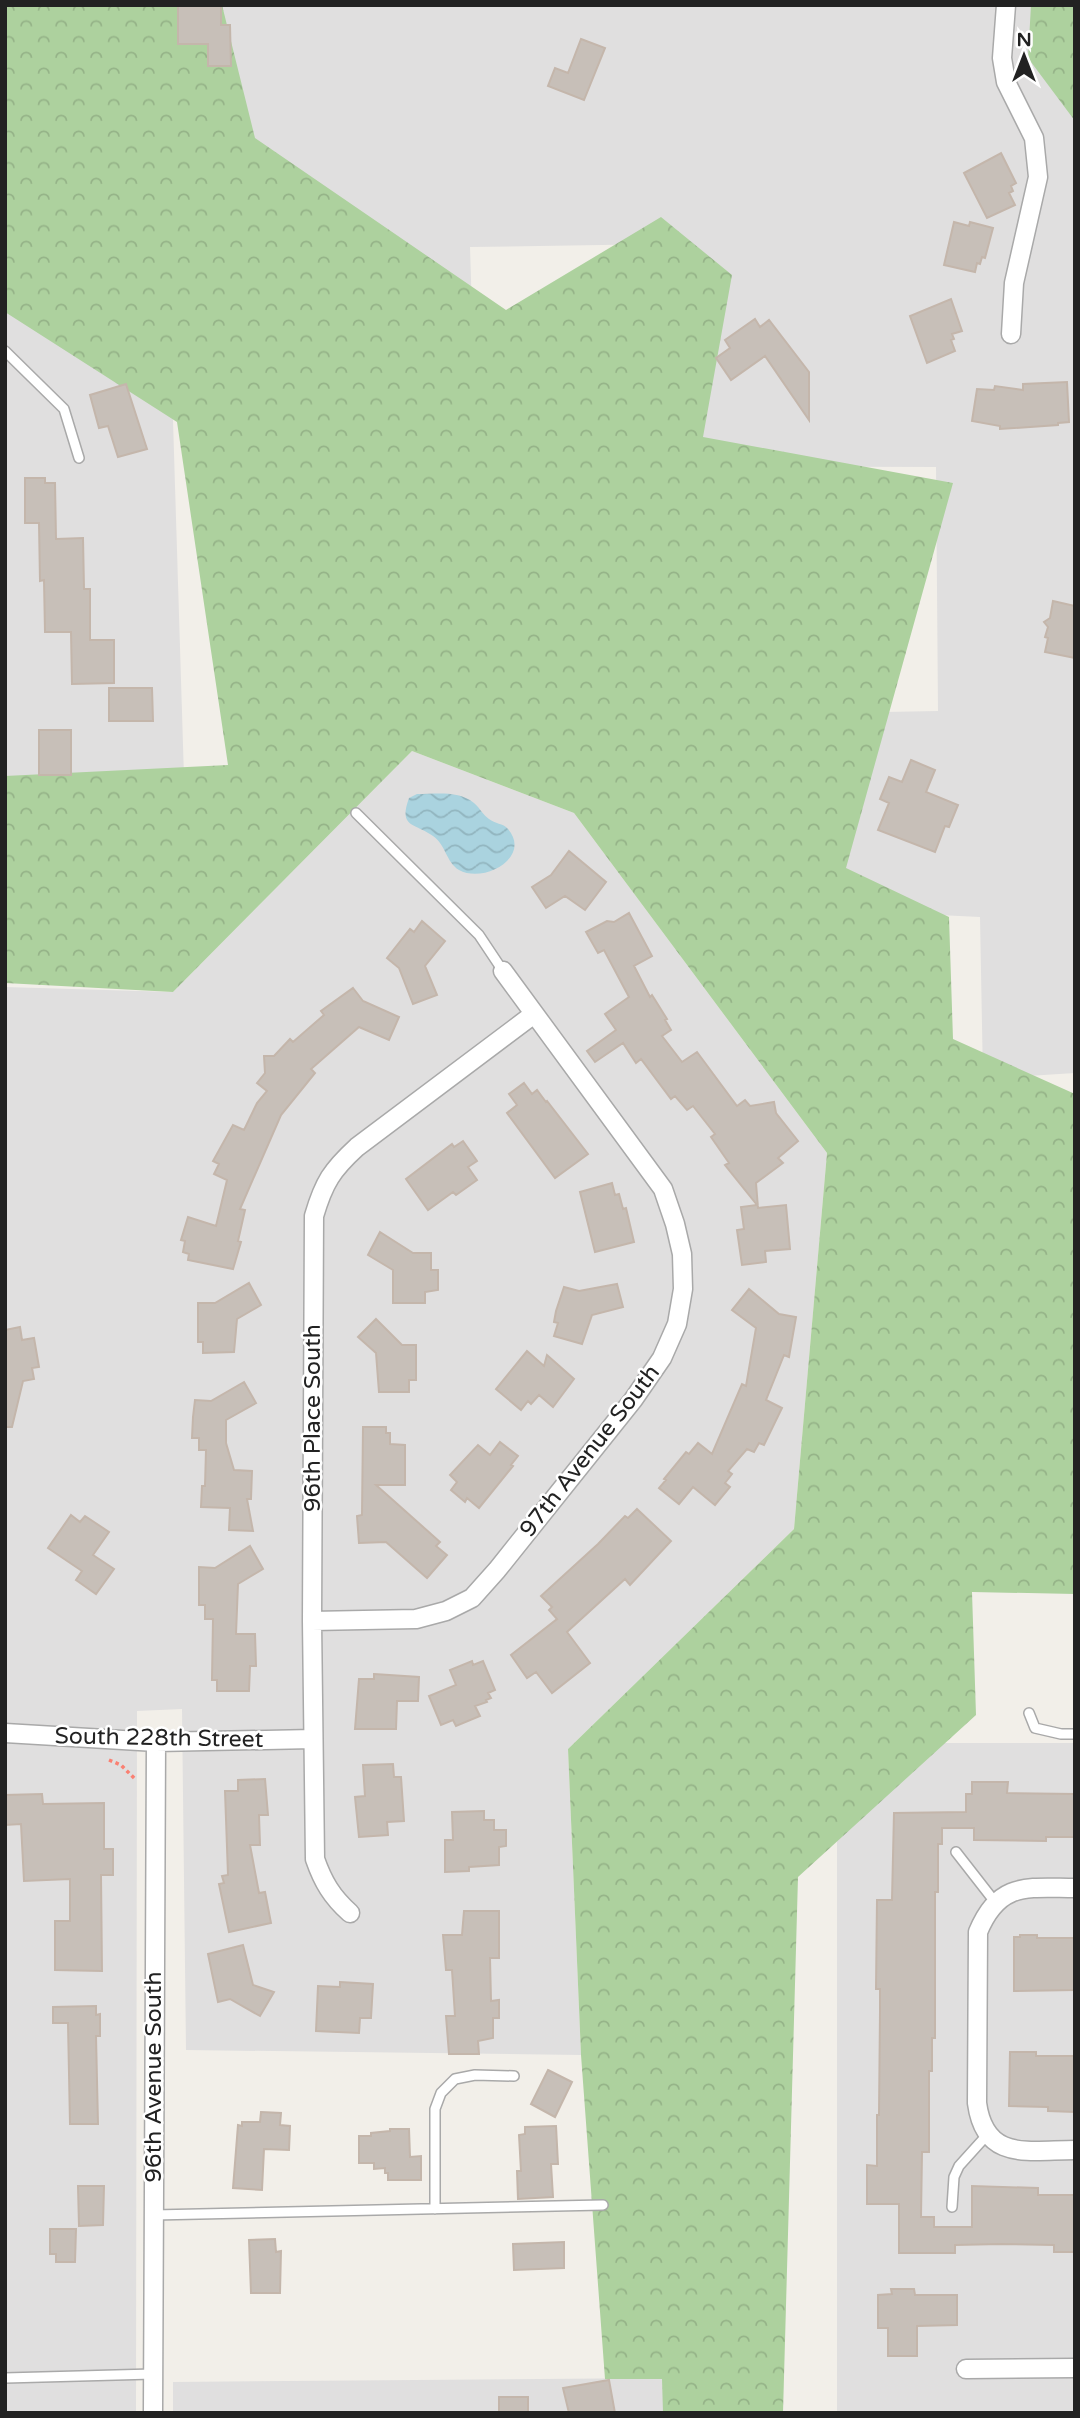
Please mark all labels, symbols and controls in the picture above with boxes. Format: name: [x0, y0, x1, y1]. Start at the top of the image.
north arrow: [989, 21, 1059, 91]
text: N: [1016, 29, 1032, 51]
street label: 96th Place South: [299, 1324, 327, 1512]
street label: 97th Avenue South: [514, 1359, 666, 1543]
street label: South 228th Street: [54, 1722, 264, 1754]
street label: 96th Avenue South: [140, 1972, 168, 2182]

